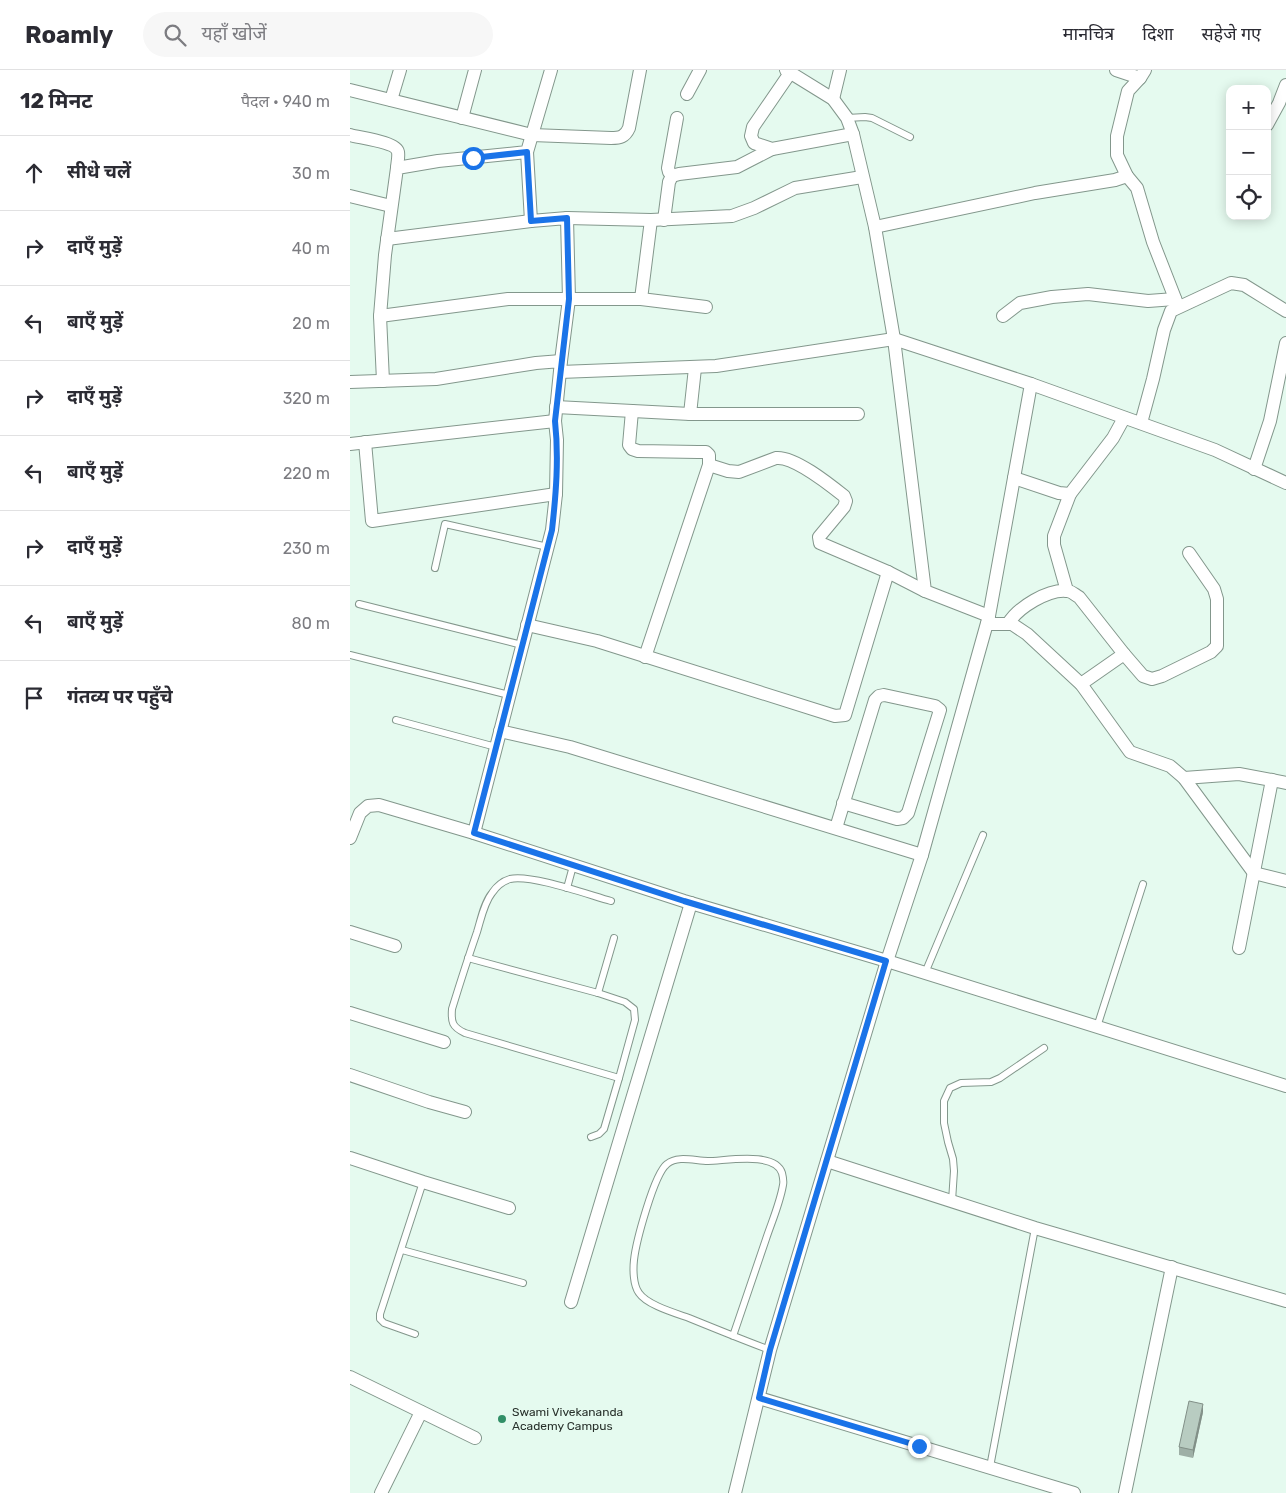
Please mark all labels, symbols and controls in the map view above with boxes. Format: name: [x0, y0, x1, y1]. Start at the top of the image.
search box: [143, 12, 493, 57]
text: Roamly: [25, 21, 113, 49]
icon: search: [161, 21, 189, 49]
text: यहाँ खोजें: [201, 22, 267, 45]
text: मानचित्र: [1063, 23, 1114, 45]
text: दिशा: [1142, 23, 1173, 45]
text: सहेजे गए: [1201, 23, 1261, 45]
map controls: [1226, 85, 1271, 220]
button: +: [1226, 85, 1271, 130]
text: 12 मिनट: [20, 88, 93, 113]
text: पैदल · 940 m: [241, 92, 330, 111]
button: −: [1226, 130, 1271, 175]
route start: [462, 147, 485, 170]
icon: ahead: [20, 159, 48, 187]
text: सीधे चलें: [67, 160, 131, 183]
text: 30 m: [292, 164, 330, 183]
button: locate: [1226, 175, 1271, 220]
icon: right: [20, 234, 48, 262]
text: दाएँ मुड़ें: [67, 235, 122, 258]
text: 40 m: [292, 239, 330, 258]
icon: left: [20, 309, 48, 337]
text: बाएँ मुड़ें: [67, 310, 123, 333]
text: 20 m: [292, 314, 330, 333]
icon: right: [20, 384, 48, 412]
text: दाएँ मुड़ें: [67, 385, 122, 408]
text: 320 m: [283, 389, 330, 408]
icon: left: [20, 459, 48, 487]
text: बाएँ मुड़ें: [67, 460, 123, 483]
text: 220 m: [283, 464, 330, 483]
icon: right: [20, 534, 48, 562]
text: दाएँ मुड़ें: [67, 535, 122, 558]
text: 230 m: [283, 539, 330, 558]
icon: left: [20, 609, 48, 637]
text: बाएँ मुड़ें: [67, 610, 123, 633]
text: 80 m: [292, 614, 330, 633]
icon: arrive: [20, 684, 48, 712]
text: गंतव्य पर पहुँचे: [67, 685, 173, 708]
place label: Swami Vivekananda Academy Campus: [512, 1405, 623, 1433]
marker: Swami Vivekananda Academy Campus: [496, 1413, 508, 1425]
route end: [908, 1435, 931, 1458]

